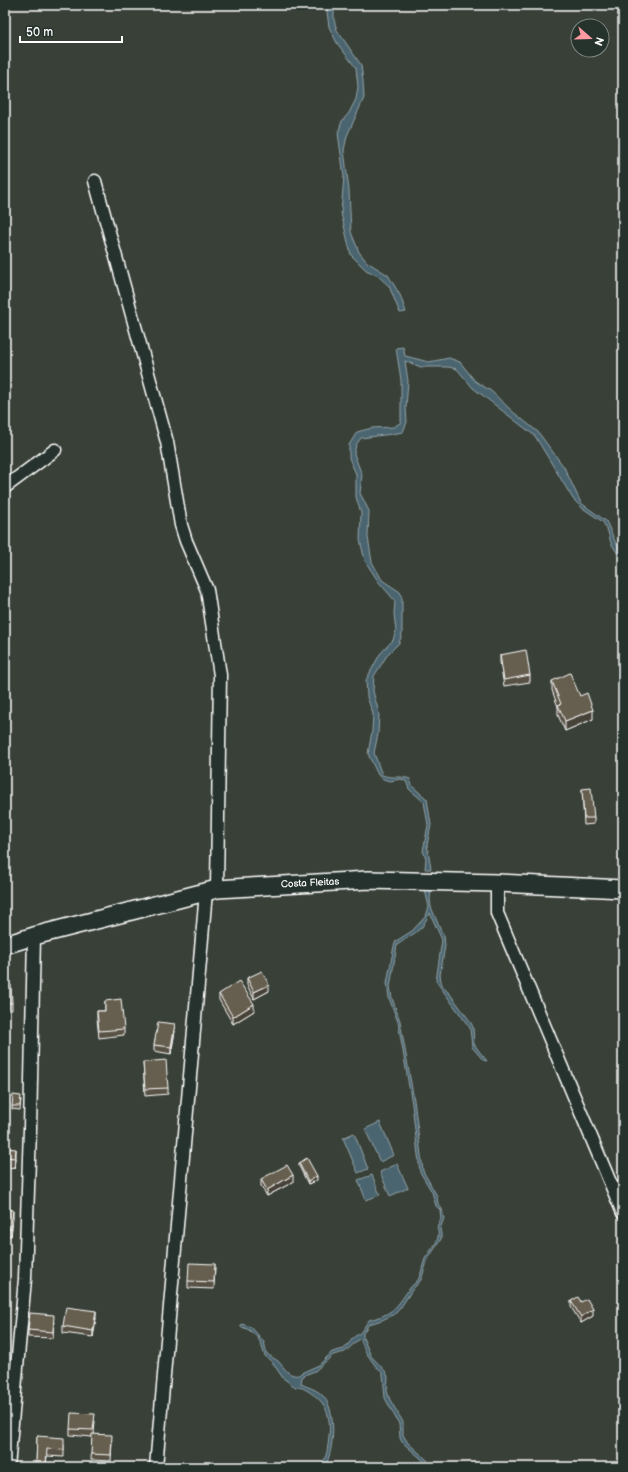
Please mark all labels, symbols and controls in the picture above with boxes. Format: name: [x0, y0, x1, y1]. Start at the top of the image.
scale bar: [20, 18, 122, 44]
north arrow: [570, 18, 610, 58]
text: 50 m: [26, 25, 53, 40]
text: N: [591, 35, 606, 47]
street label: Costa Fleitas: [280, 875, 340, 891]

